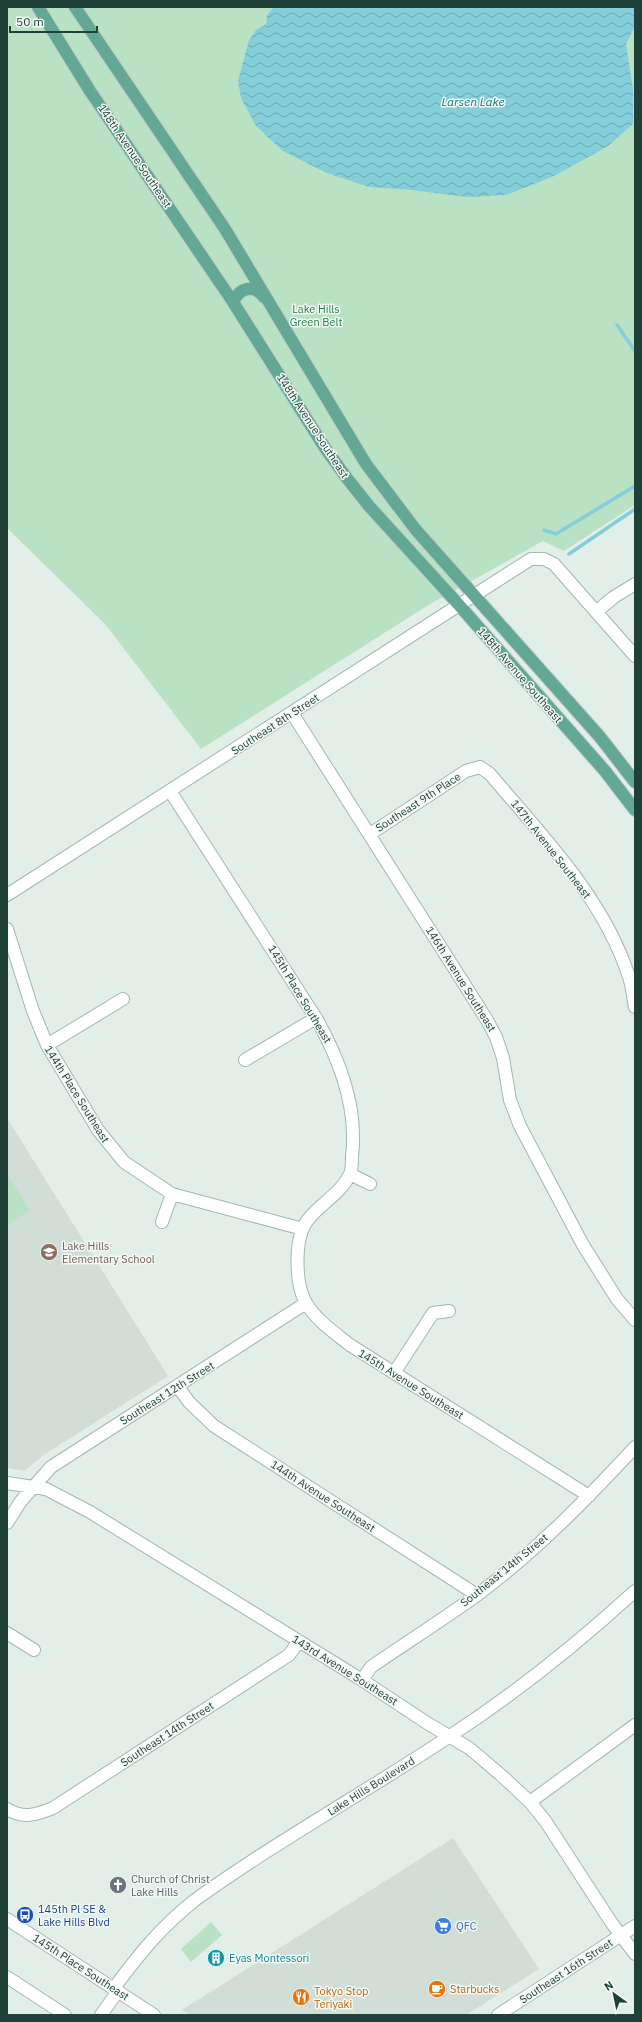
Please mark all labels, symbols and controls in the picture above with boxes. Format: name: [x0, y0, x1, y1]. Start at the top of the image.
scale bar: [10, 8, 97, 34]
text: 50 m: [16, 14, 44, 29]
water label: Larsen Lake: [441, 94, 505, 109]
street label: 148th Avenue Southeast: [95, 102, 175, 211]
park label: Lake Hills Green Belt: [290, 302, 342, 329]
street label: 148th Avenue Southeast: [274, 371, 352, 481]
street label: 148th Avenue Southeast: [475, 624, 565, 726]
street label: Southeast 8th Street: [228, 690, 322, 758]
street label: Southeast 9th Place: [373, 769, 463, 835]
street label: 147th Avenue Southeast: [508, 797, 594, 901]
street label: 146th Avenue Southeast: [423, 924, 499, 1034]
street label: 145th Place Southeast: [265, 942, 335, 1046]
street label: 144th Place Southeast: [41, 1043, 113, 1145]
place label: Lake Hills Elementary School: [62, 1239, 155, 1266]
school or university icon: Lake Hills Elementary School: [39, 1242, 59, 1262]
street label: 145th Avenue Southeast: [356, 1346, 466, 1422]
street label: Southeast 12th Street: [117, 1358, 217, 1428]
street label: 144th Avenue Southeast: [268, 1457, 378, 1535]
street label: Southeast 14th Street: [457, 1530, 551, 1610]
street label: 143rd Avenue Southeast: [290, 1632, 401, 1708]
street label: Southeast 14th Street: [118, 1698, 216, 1769]
street label: Lake Hills Boulevard: [325, 1754, 417, 1818]
place label: Church of Christ Lake Hills: [131, 1872, 210, 1899]
church icon: Church of Christ Lake Hills: [108, 1875, 128, 1895]
place label: 145th Pl SE & Lake Hills Blvd: [38, 1902, 110, 1929]
bus stop icon: 145th Pl SE & Lake Hills Blvd: [15, 1905, 35, 1925]
supermarket icon: QFC: [433, 1916, 453, 1936]
place label: QFC: [456, 1919, 477, 1933]
street label: 145th Place Southeast: [30, 1931, 132, 2003]
street label: Southeast 16th Street: [517, 1935, 615, 2006]
building icon: Eyas Montessori: [206, 1948, 226, 1968]
place label: Eyas Montessori: [229, 1951, 309, 1965]
north arrow: [594, 1974, 634, 2014]
text: N: [601, 1978, 616, 1994]
cafe icon: Starbucks: [427, 1979, 447, 1999]
place label: Starbucks: [450, 1982, 499, 1996]
place label: Tokyo Stop Teriyaki: [314, 1984, 368, 2011]
restaurant icon: Tokyo Stop Teriyaki: [291, 1987, 311, 2007]

